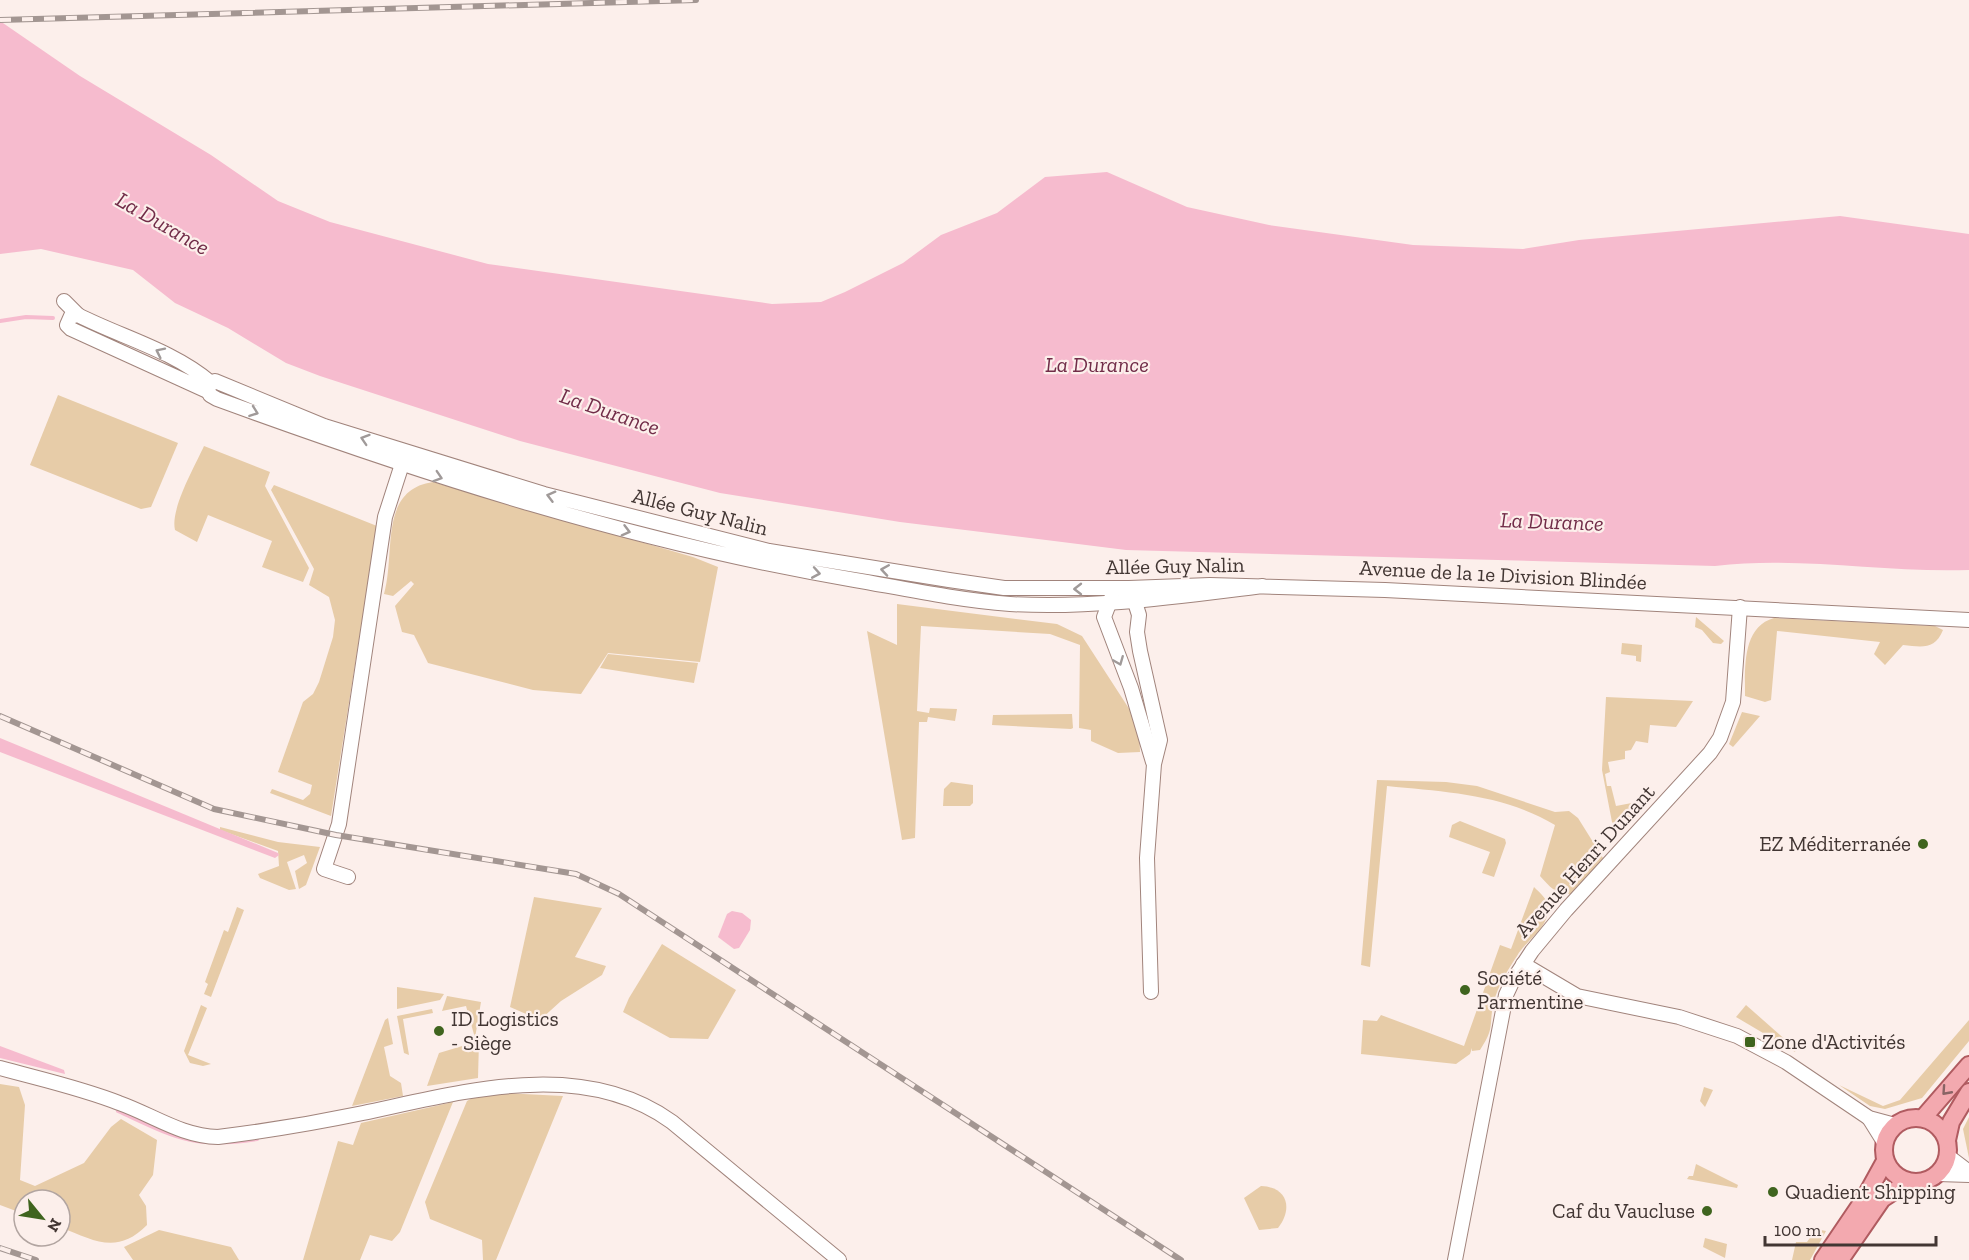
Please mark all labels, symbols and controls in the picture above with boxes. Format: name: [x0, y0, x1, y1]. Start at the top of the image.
water label: La Durance: [111, 186, 214, 261]
one-way arrow: [155, 348, 166, 359]
water label: La Durance: [1045, 351, 1149, 378]
water label: La Durance: [557, 382, 663, 441]
one-way arrow: [248, 405, 259, 418]
one-way arrow: [360, 434, 371, 446]
one-way arrow: [432, 470, 443, 482]
street label: Allée Guy Nalin: [630, 483, 771, 540]
one-way arrow: [546, 490, 556, 503]
water label: La Durance: [1500, 506, 1604, 537]
one-way arrow: [621, 523, 631, 536]
street label: Allée Guy Nalin: [1105, 552, 1245, 579]
street label: Avenue de la 1e Division Blindée: [1359, 554, 1647, 595]
one-way arrow: [880, 564, 890, 577]
one-way arrow: [811, 567, 821, 579]
one-way arrow: [1074, 583, 1083, 595]
one-way arrow: [1112, 655, 1125, 666]
street label: Avenue Henri Dunant: [1510, 779, 1660, 942]
place label: EZ Méditerranée: [1759, 831, 1911, 856]
marker: EZ Méditerranée: [1916, 837, 1930, 851]
place label: Société Parmentine: [1477, 965, 1584, 1014]
marker: Société Parmentine: [1458, 983, 1472, 997]
place label: ID Logistics - Siège: [451, 1006, 559, 1055]
marker: ID Logistics - Siège: [432, 1024, 446, 1038]
place label: Zone d'Activités: [1762, 1029, 1905, 1054]
marker: Zone d'Activités: [1743, 1035, 1757, 1049]
one-way arrow: [1942, 1084, 1953, 1095]
place label: Quadient Shipping: [1785, 1179, 1956, 1204]
marker: Quadient Shipping: [1766, 1185, 1780, 1199]
north arrow: [12, 1188, 72, 1248]
place label: Caf du Vaucluse: [1552, 1198, 1695, 1223]
marker: Caf du Vaucluse: [1700, 1204, 1714, 1218]
scale bar: [1765, 1209, 1936, 1247]
text: N: [43, 1215, 66, 1235]
text: 100 m: [1774, 1219, 1822, 1241]

